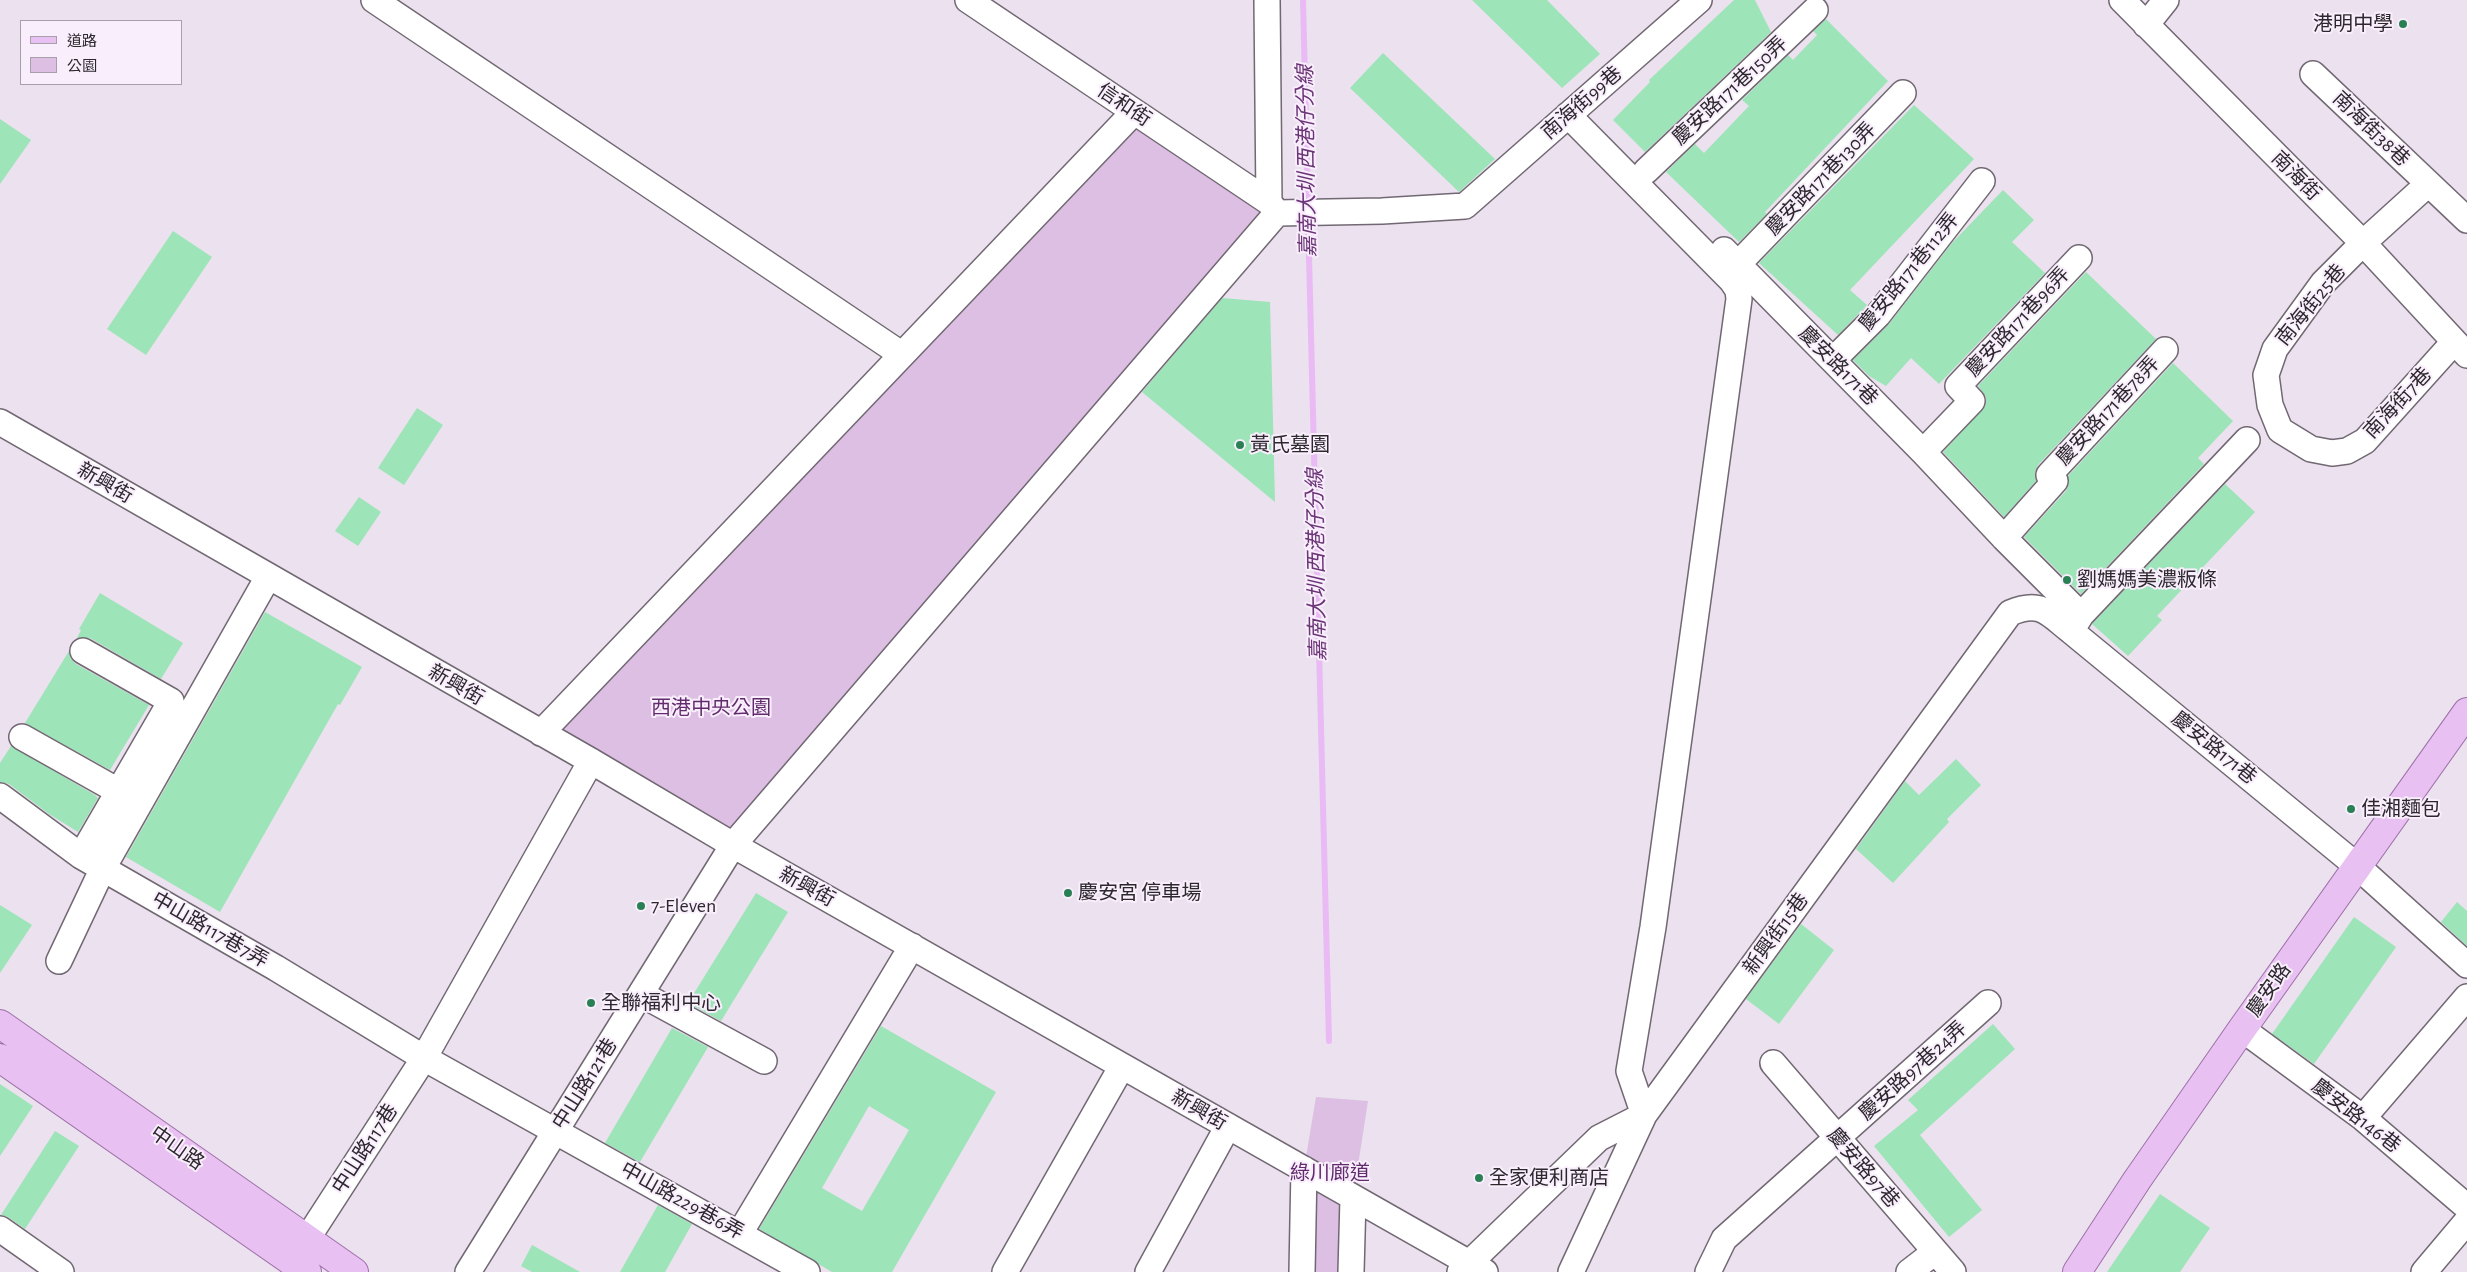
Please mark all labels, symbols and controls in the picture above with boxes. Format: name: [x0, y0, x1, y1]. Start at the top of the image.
place label: 港明中學: [2313, 12, 2393, 36]
marker: 港明中學: [2397, 18, 2409, 30]
legend: [20, 20, 182, 85]
street label: 慶安路171巷150弄: [1668, 32, 1792, 150]
text: 道路: [67, 34, 97, 49]
text: 公園: [67, 59, 97, 74]
street label: 南海街99巷: [1537, 62, 1627, 144]
water label: 嘉南大圳 西港仔分線: [1293, 65, 1321, 257]
street label: 信和街: [1092, 78, 1156, 132]
street label: 南海街38巷: [2328, 86, 2414, 172]
street label: 慶安路171巷130弄: [1761, 118, 1881, 240]
street label: 南海街: [2266, 146, 2326, 206]
street label: 慶安路171巷112弄: [1854, 208, 1964, 336]
street label: 南海街25巷: [2271, 260, 2351, 350]
street label: 慶安路171巷96弄: [1961, 262, 2075, 382]
street label: 慶安路171巷: [1793, 321, 1883, 411]
street label: 慶安路171巷78弄: [2052, 352, 2164, 470]
street label: 南海街7巷: [2359, 363, 2437, 443]
place label: 黃氏墓園: [1250, 433, 1330, 457]
marker: 黃氏墓園: [1234, 439, 1246, 451]
street label: 新興街: [73, 458, 137, 508]
water label: 嘉南大圳 西港仔分線: [1303, 469, 1331, 661]
place label: 劉媽媽美濃粄條: [2077, 568, 2217, 592]
marker: 劉媽媽美濃粄條: [2061, 574, 2073, 586]
street label: 新興街: [424, 660, 488, 710]
park label: 西港中央公園: [651, 696, 771, 720]
street label: 慶安路171巷: [2167, 707, 2261, 789]
place label: 佳湘麵包: [2361, 797, 2441, 821]
marker: 佳湘麵包: [2345, 803, 2357, 815]
street label: 新興街: [775, 862, 839, 912]
place label: 慶安宮 停車場: [1078, 881, 1201, 905]
street label: 中山路117巷7弄: [148, 887, 272, 973]
marker: 慶安宮 停車場: [1062, 887, 1074, 899]
street label: 新興街15巷: [1738, 888, 1814, 980]
place label: 7-Eleven: [651, 894, 716, 918]
marker: 7-Eleven: [635, 900, 647, 912]
street label: 慶安路: [2242, 959, 2296, 1021]
place label: 全聯福利中心: [601, 991, 721, 1015]
marker: 全聯福利中心: [585, 997, 597, 1009]
street label: 慶安路97巷24弄: [1854, 1016, 1972, 1126]
street label: 中山路121巷: [548, 1034, 622, 1134]
street label: 慶安路146巷: [2307, 1074, 2405, 1158]
street label: 新興街: [1167, 1085, 1231, 1135]
street label: 中山路117巷: [327, 1100, 403, 1198]
street label: 中山路: [146, 1121, 208, 1175]
street label: 慶安路97巷: [1822, 1123, 1904, 1213]
street label: 中山路229巷6弄: [616, 1157, 748, 1245]
park label: 綠川廊道: [1290, 1161, 1370, 1185]
place label: 全家便利商店: [1489, 1166, 1609, 1190]
marker: 全家便利商店: [1473, 1172, 1485, 1184]

